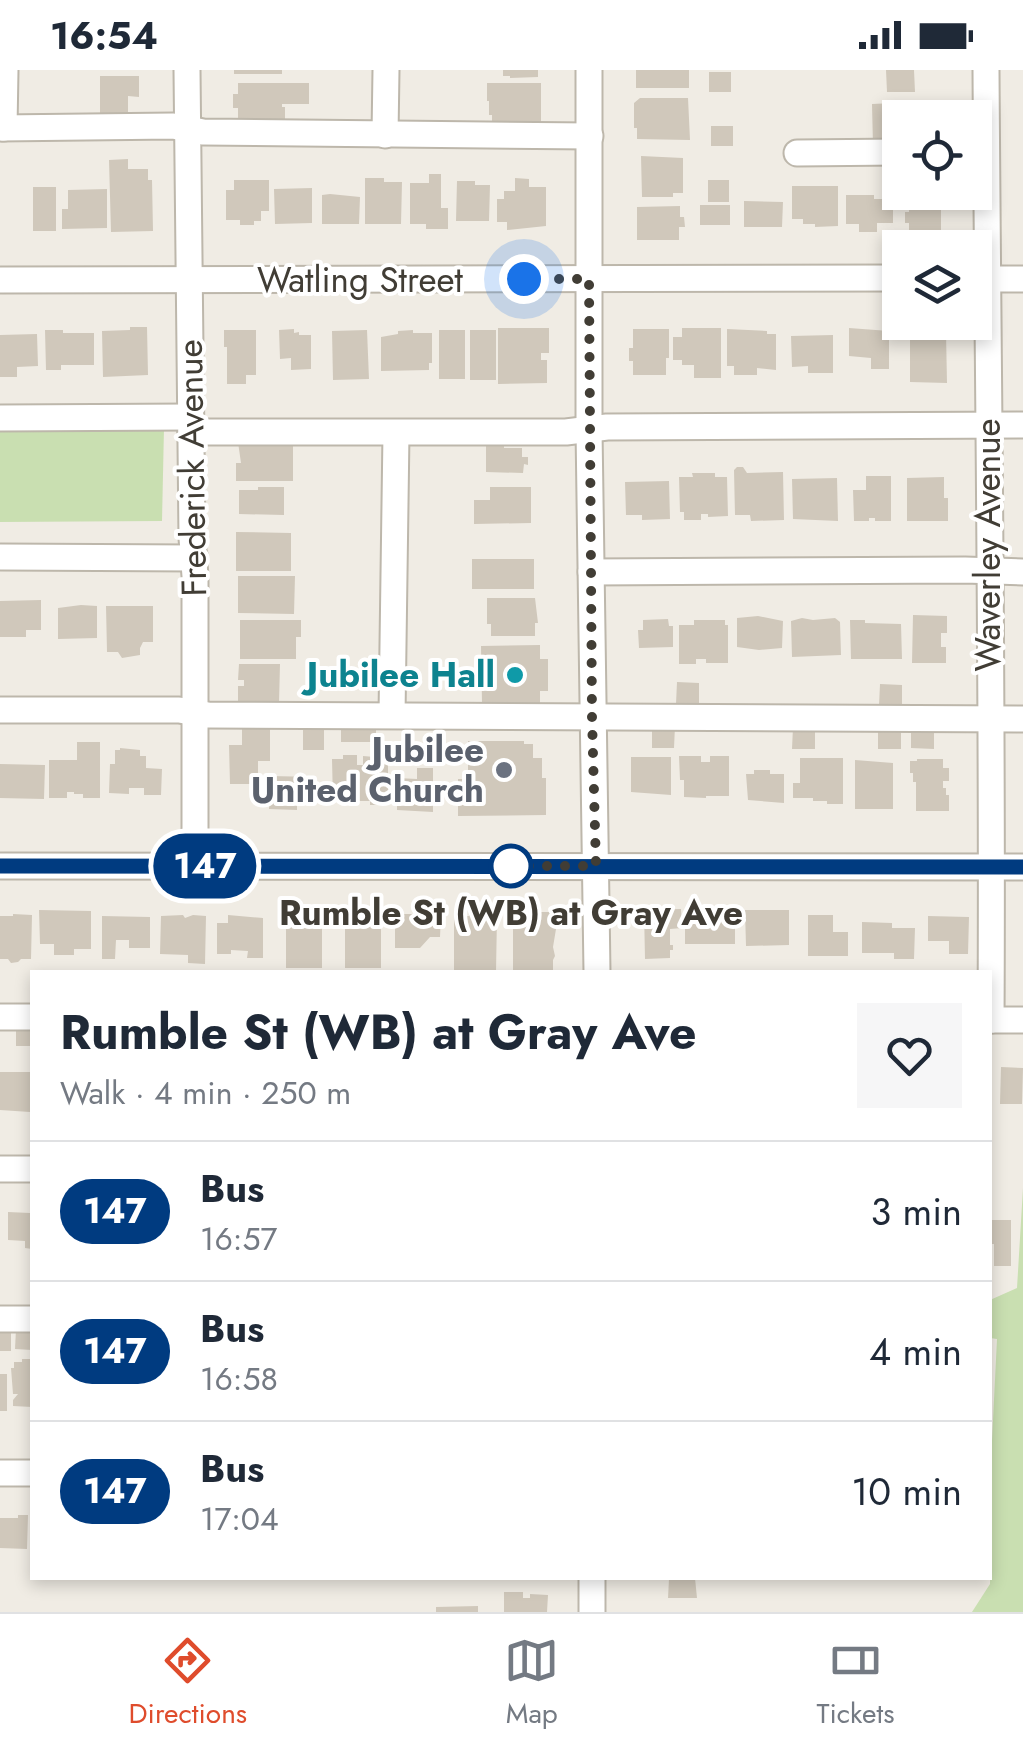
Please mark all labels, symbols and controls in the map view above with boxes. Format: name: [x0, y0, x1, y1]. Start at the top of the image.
text: 16:54: [50, 8, 158, 63]
map controls: [882, 100, 992, 340]
button: locate: [882, 100, 992, 210]
button: layers: [882, 230, 992, 340]
your location: [499, 254, 549, 304]
street label: Watling Street: [257, 255, 464, 305]
street label: Frederick Avenue: [165, 339, 219, 597]
street label: Waverley Avenue: [963, 418, 1013, 672]
place label: Jubilee Hall: [301, 650, 495, 700]
marker: Jubilee Hall: [504, 664, 526, 686]
place label: Jubilee United Church: [251, 725, 484, 815]
marker: Jubilee United Church: [493, 759, 515, 781]
line badge: 147: [148, 834, 262, 898]
text: 147: [173, 841, 237, 891]
marker: Rumble St (WB) at Gray Ave: [490, 845, 532, 887]
place label: Rumble St (WB) at Gray Ave: [279, 888, 743, 938]
text: Rumble St (WB) at Gray Ave: [60, 998, 697, 1067]
button: heart: [857, 1003, 962, 1108]
text: Walk · 4 min · 250 m: [60, 1070, 351, 1116]
text: Bus: [200, 1161, 264, 1216]
text: 3 min: [870, 1184, 962, 1239]
text: 147: [83, 1186, 147, 1236]
text: 16:57: [200, 1216, 277, 1262]
text: Bus: [200, 1301, 264, 1356]
text: 4 min: [869, 1324, 962, 1379]
text: 147: [83, 1326, 147, 1376]
text: 16:58: [200, 1356, 278, 1402]
text: Bus: [200, 1441, 264, 1496]
text: 10 min: [851, 1464, 962, 1519]
text: 147: [83, 1466, 147, 1516]
text: 17:04: [200, 1496, 279, 1542]
tab: Directions: [129, 1633, 247, 1734]
tab: Map: [504, 1633, 559, 1734]
tab: Tickets: [816, 1633, 894, 1734]

